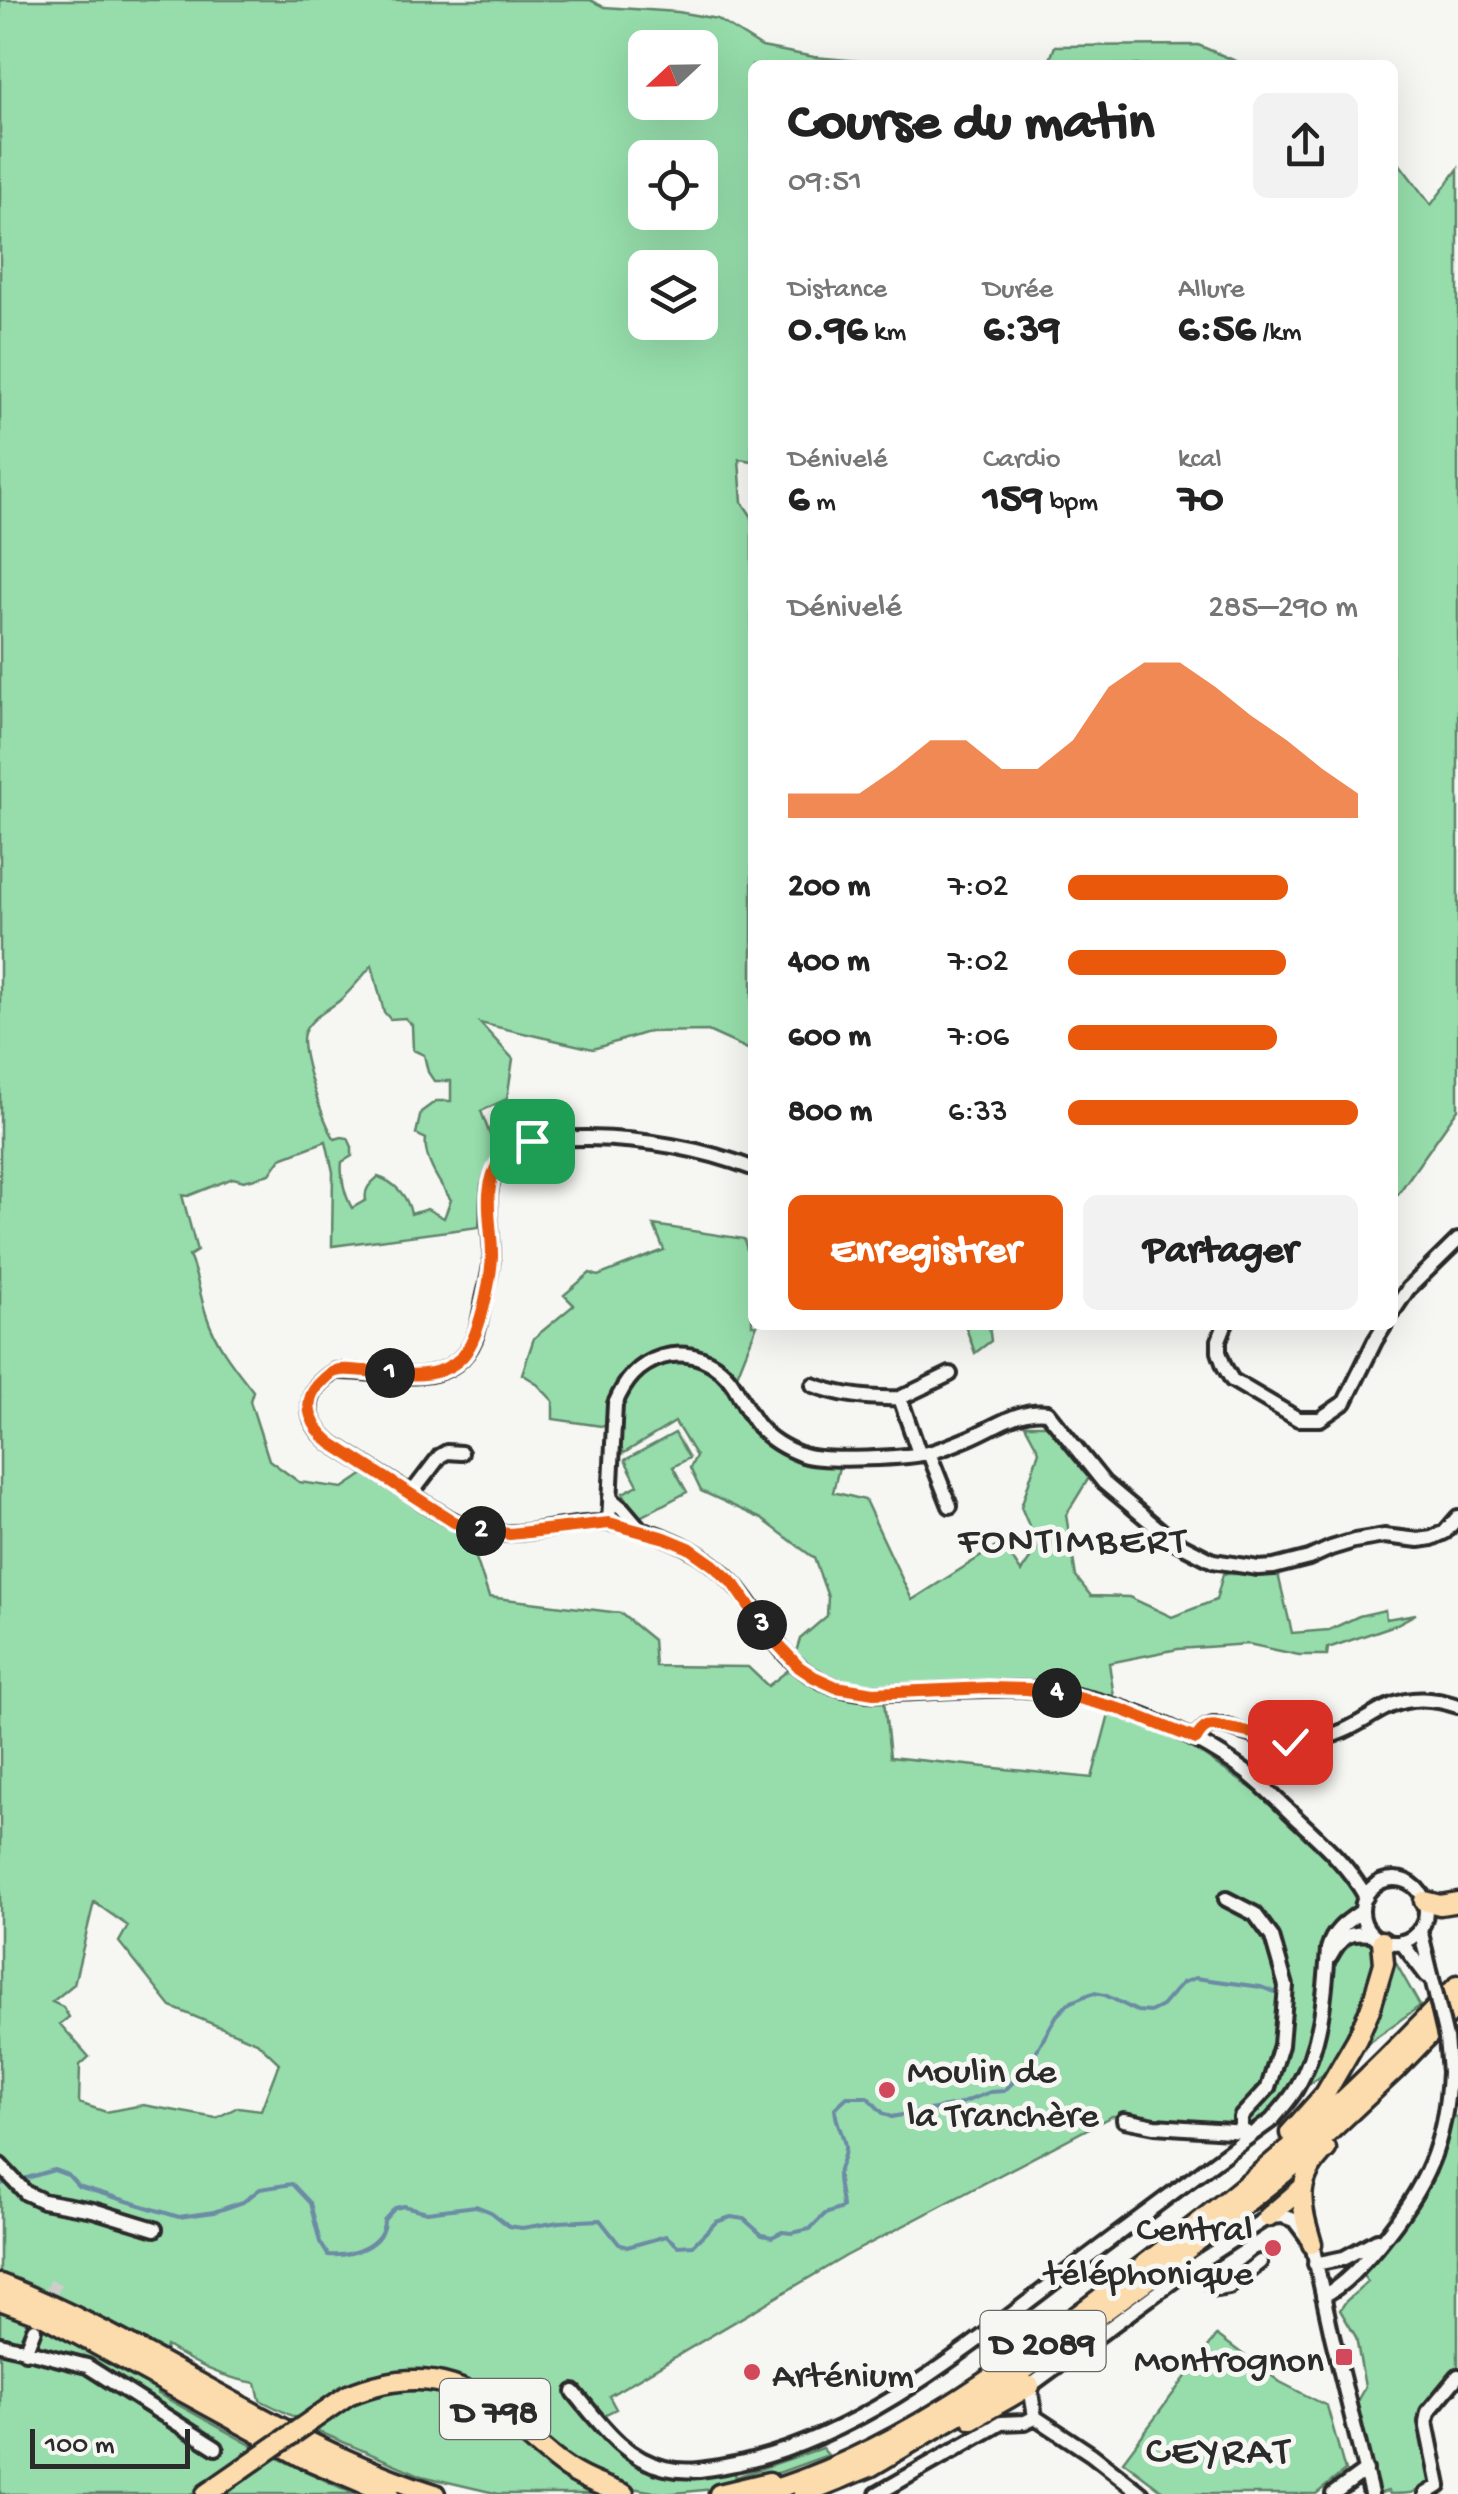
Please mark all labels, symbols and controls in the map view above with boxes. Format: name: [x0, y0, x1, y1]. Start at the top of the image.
north arrow: [628, 30, 718, 120]
map controls: [628, 30, 718, 340]
button: share: [1253, 93, 1358, 198]
text: Course du matin: [788, 94, 1154, 158]
button: locate: [628, 140, 718, 230]
text: 09:51: [788, 164, 862, 202]
button: layers: [628, 250, 718, 340]
text: Distance: [788, 274, 887, 307]
text: Durée: [983, 274, 1053, 307]
text: Allure: [1178, 274, 1244, 307]
text: 0.96: [788, 307, 867, 356]
text: 6:39: [983, 307, 1060, 356]
text: 6:56: [1178, 307, 1256, 356]
text: km: [867, 317, 906, 350]
text: /km: [1256, 317, 1302, 350]
text: Dénivelé: [788, 444, 888, 477]
text: Cardio: [983, 444, 1061, 477]
text: kcal: [1178, 444, 1222, 477]
text: 6: [788, 477, 809, 526]
text: 159: [983, 477, 1043, 526]
text: 70: [1178, 477, 1224, 526]
text: m: [809, 487, 836, 520]
text: bpm: [1043, 487, 1098, 520]
text: Dénivelé: [788, 590, 902, 628]
text: 285–290 m: [1208, 590, 1358, 628]
text: 200 m: [788, 869, 870, 907]
text: 7:02: [948, 869, 1009, 907]
text: 400 m: [788, 944, 870, 982]
text: 7:02: [948, 944, 1009, 982]
text: 600 m: [788, 1019, 871, 1057]
text: 7:06: [948, 1019, 1009, 1057]
text: 800 m: [788, 1094, 872, 1132]
text: 6:33: [948, 1094, 1007, 1132]
pin: [490, 1099, 575, 1184]
icon: arrive: [505, 1114, 560, 1169]
button: Enregistrer: [788, 1195, 1063, 1310]
button: Partager: [1083, 1195, 1358, 1310]
pin: 1: [365, 1348, 415, 1398]
text: 1: [384, 1356, 396, 1389]
pin: 2: [456, 1506, 506, 1556]
text: 2: [474, 1514, 488, 1547]
district label: FONTIMBERT: [957, 1520, 1188, 1567]
pin: 3: [737, 1600, 787, 1650]
text: 3: [755, 1608, 769, 1641]
pin: 4: [1032, 1668, 1082, 1718]
text: 4: [1050, 1676, 1064, 1709]
pin: [1248, 1700, 1333, 1785]
icon: check: [1263, 1715, 1318, 1770]
place label: Moulin de la Tranchère: [907, 2052, 1099, 2140]
marker: Moulin de la Tranchère: [876, 2079, 898, 2101]
place label: Central téléphonique: [1042, 2210, 1253, 2298]
marker: Central téléphonique: [1262, 2237, 1284, 2259]
road number: D 2089: [980, 2311, 1106, 2371]
place label: Montrognon: [1134, 2341, 1324, 2385]
marker: Montrognon: [1333, 2346, 1355, 2368]
place label: Arténium: [772, 2356, 914, 2400]
marker: Arténium: [741, 2361, 763, 2383]
road number: D 798: [440, 2379, 550, 2439]
scale bar: [30, 2424, 190, 2468]
text: 100 m: [45, 2430, 115, 2463]
district label: CEYRAT: [1146, 2430, 1292, 2479]

